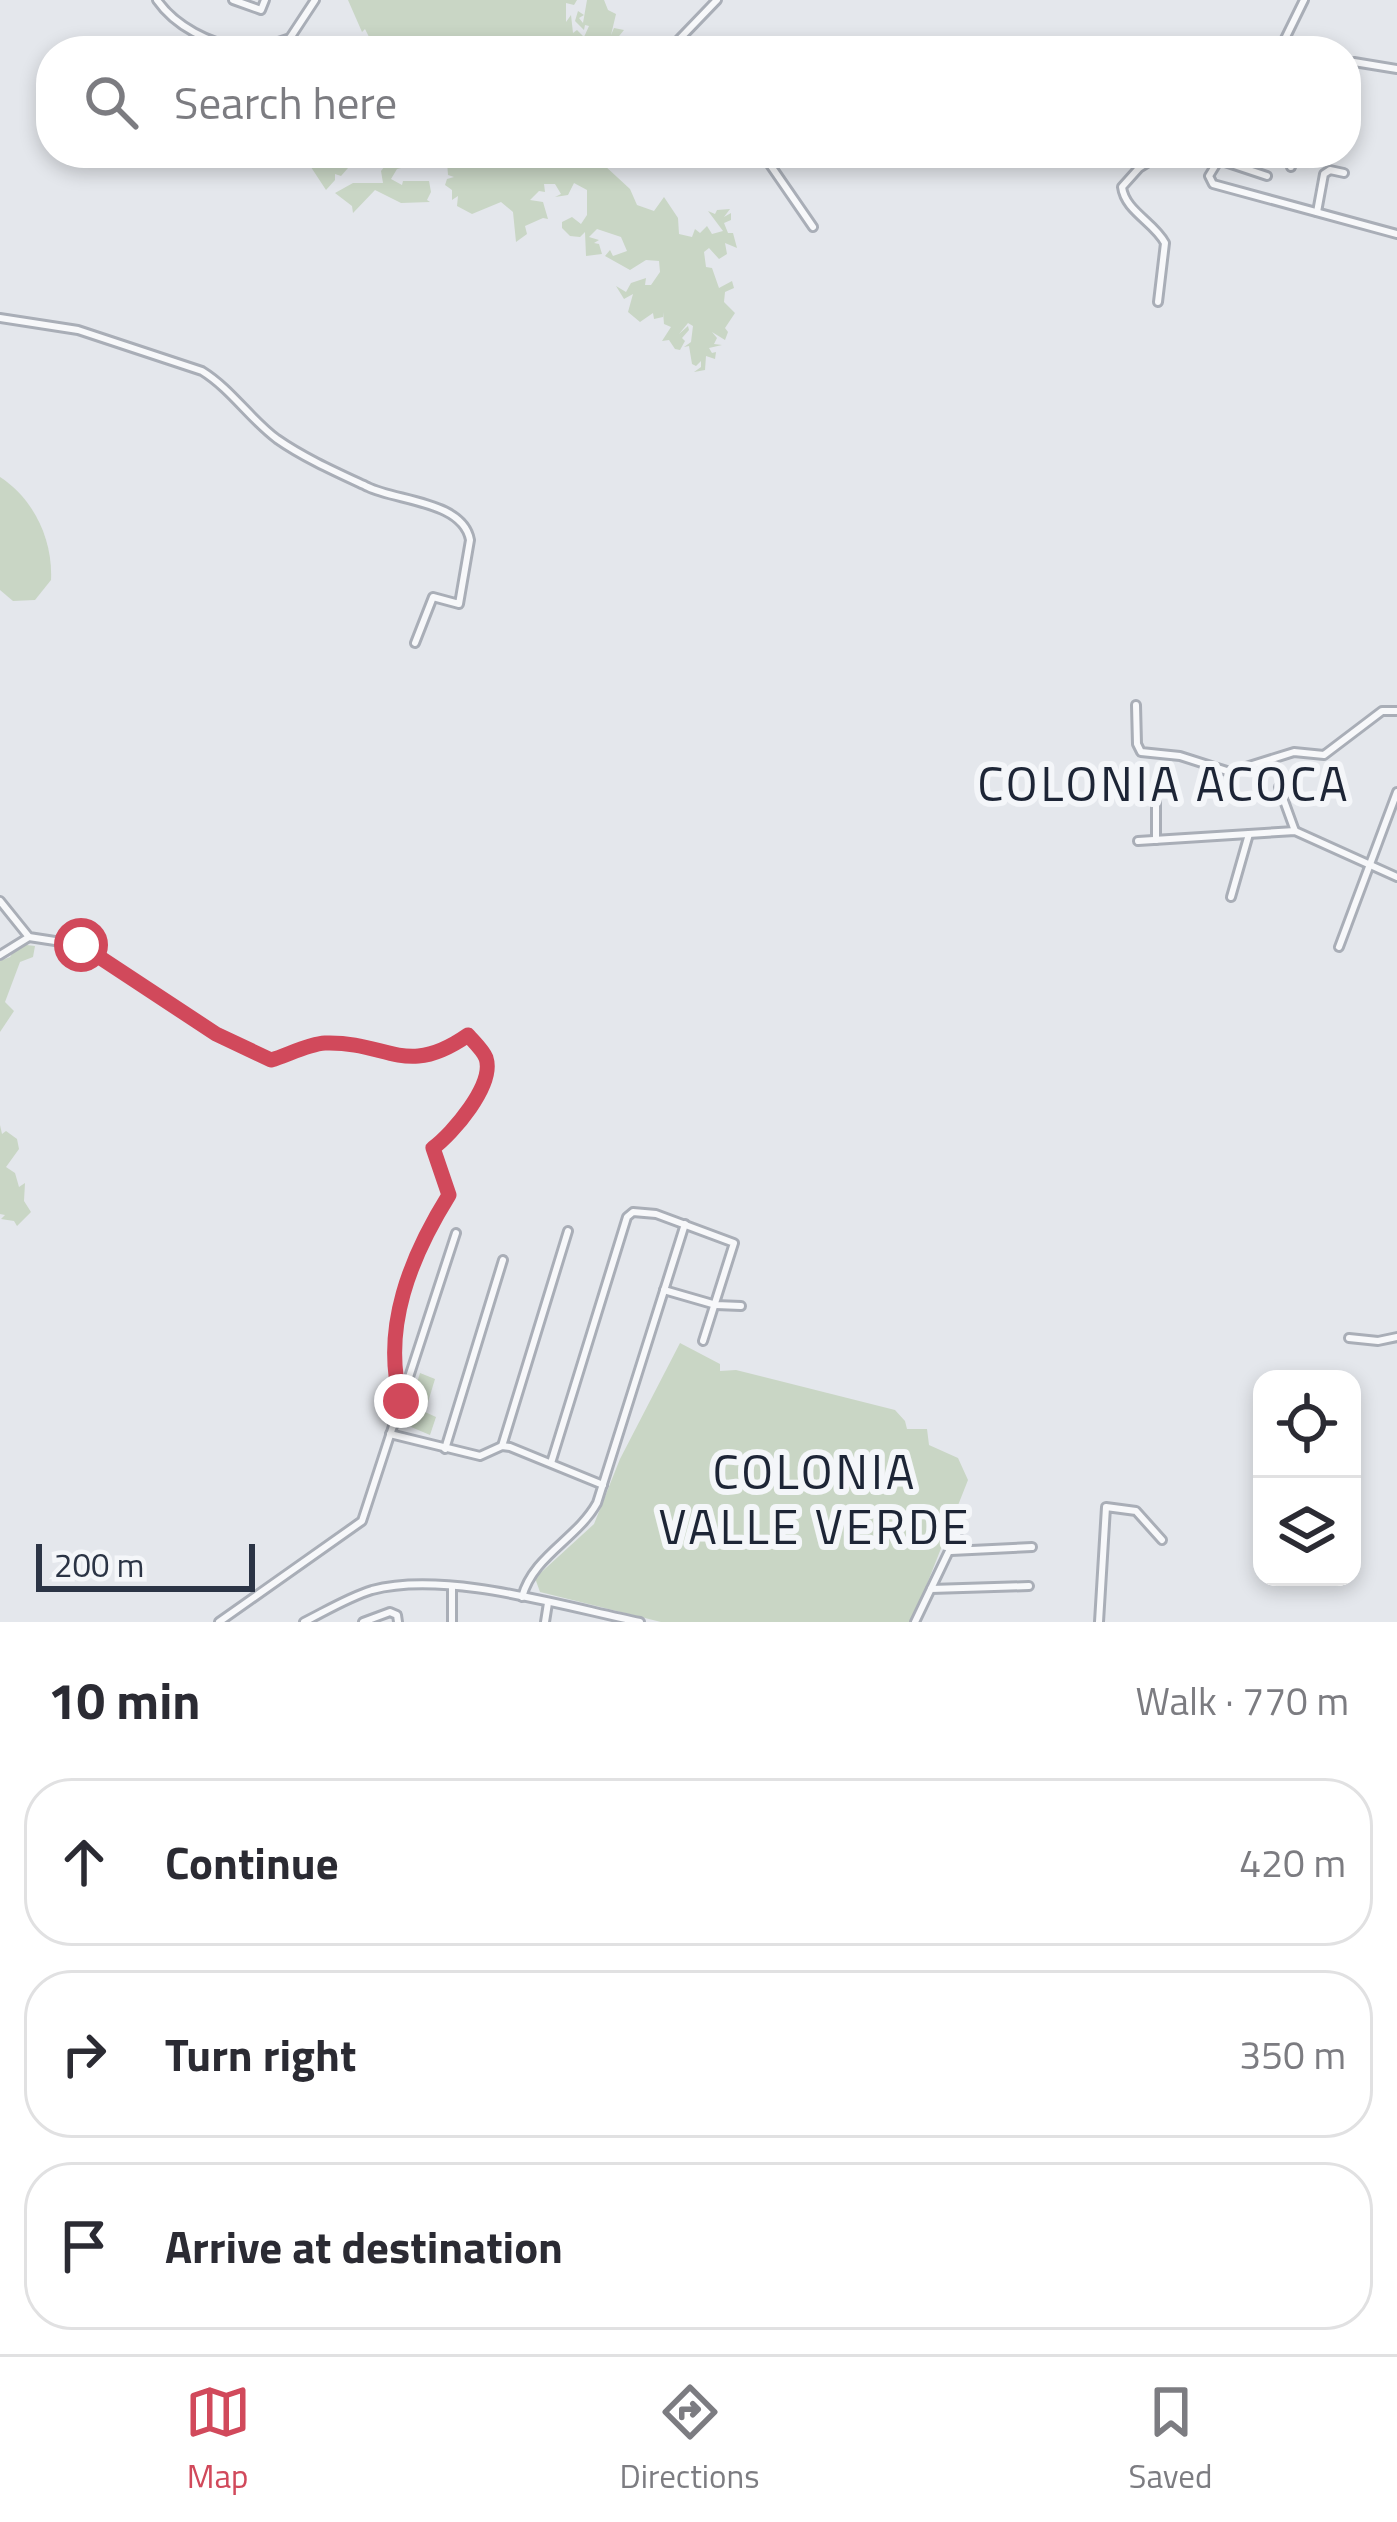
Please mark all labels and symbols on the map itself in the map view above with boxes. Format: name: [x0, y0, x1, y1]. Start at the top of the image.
district label: COLONIA ACOCA: [977, 747, 1351, 820]
route start: [54, 918, 108, 972]
route end: [374, 1374, 428, 1428]
district label: COLONIA VALLE VERDE: [659, 1435, 971, 1563]
scale bar: [36, 1538, 255, 1591]

